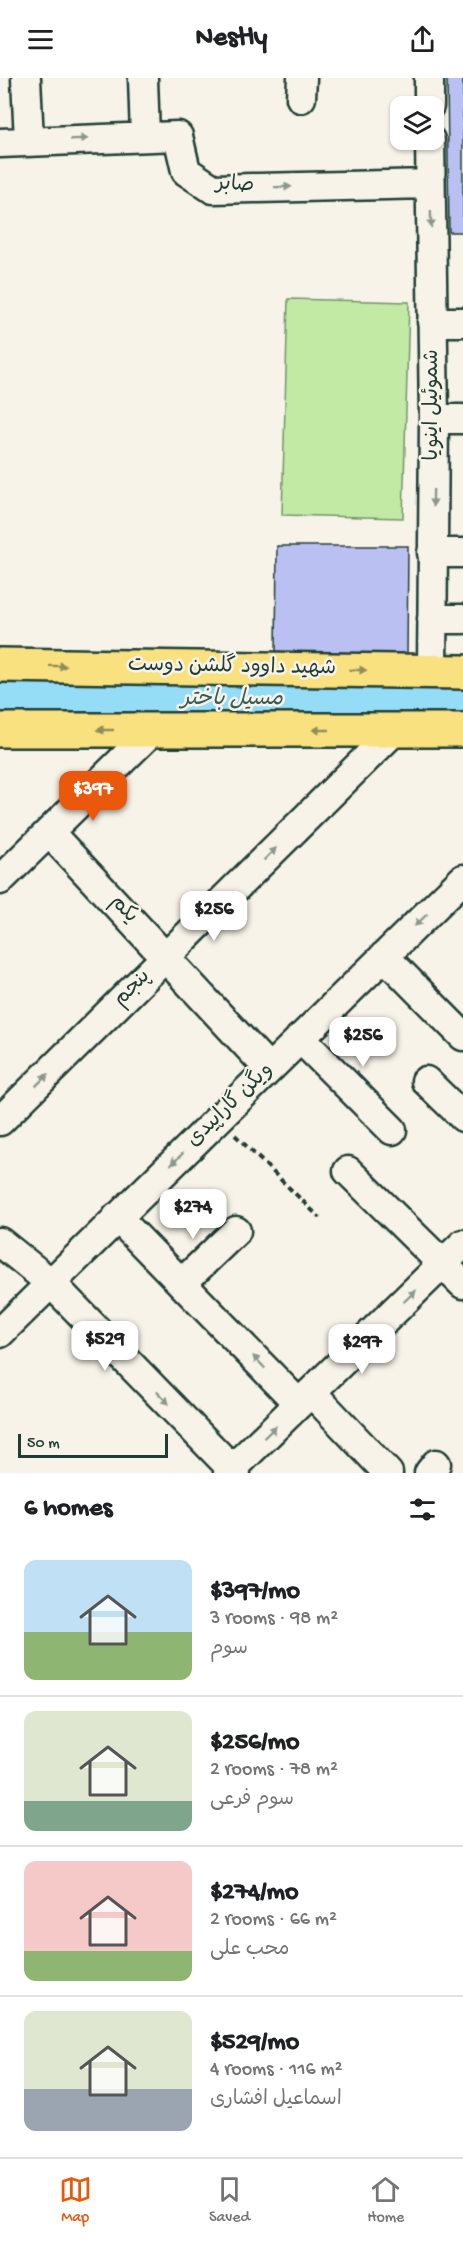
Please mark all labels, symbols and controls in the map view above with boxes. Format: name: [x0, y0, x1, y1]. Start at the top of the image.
icon: menu: [24, 23, 57, 56]
text: Nestly: [196, 23, 267, 55]
icon: share: [406, 23, 439, 56]
map controls: [390, 96, 444, 150]
button: layers: [390, 96, 444, 150]
one-way arrow: [70, 135, 89, 144]
street label: صابر: [213, 172, 255, 200]
one-way arrow: [273, 182, 292, 192]
one-way arrow: [426, 209, 436, 228]
street label: شموئیل اینویا: [421, 349, 446, 461]
one-way arrow: [428, 488, 438, 507]
street label: شهید داوود گلشن دوست: [128, 651, 336, 682]
one-way arrow: [49, 661, 68, 670]
one-way arrow: [349, 665, 368, 675]
water label: مسیل باختر: [178, 686, 283, 713]
one-way arrow: [95, 725, 114, 735]
one-way arrow: [311, 725, 330, 735]
pin: $397: [57, 771, 129, 822]
text: $397: [73, 779, 113, 802]
one-way arrow: [262, 847, 277, 861]
street label: یکم: [104, 891, 142, 929]
pin: $256: [178, 891, 250, 942]
text: $256: [194, 899, 234, 922]
one-way arrow: [415, 912, 429, 926]
street label: پنجم: [109, 965, 157, 1013]
pin: $256: [327, 1017, 399, 1068]
text: $256: [343, 1025, 383, 1048]
street label: ویگن گاراپیدی: [180, 1056, 279, 1153]
one-way arrow: [34, 1073, 48, 1087]
one-way arrow: [169, 1152, 184, 1166]
pin: $274: [157, 1189, 229, 1240]
text: $274: [174, 1197, 212, 1220]
one-way arrow: [402, 1290, 417, 1303]
pin: $529: [69, 1321, 141, 1372]
pin: $297: [326, 1324, 398, 1375]
text: $529: [85, 1329, 125, 1352]
text: $297: [342, 1332, 382, 1355]
one-way arrow: [252, 1355, 266, 1369]
one-way arrow: [156, 1391, 170, 1405]
one-way arrow: [263, 1425, 278, 1439]
scale bar: [18, 1431, 168, 1458]
text: 50 m: [27, 1435, 60, 1454]
icon: filters: [406, 1493, 439, 1526]
text: 6 homes: [24, 1494, 112, 1525]
text: $397/mo: [210, 1577, 300, 1608]
icon: home: [72, 1584, 144, 1656]
text: 3 rooms · 98 m²: [210, 1608, 338, 1631]
text: سوم: [210, 1638, 248, 1661]
text: $256/mo: [210, 1728, 299, 1759]
icon: home: [72, 1735, 144, 1807]
text: 2 rooms · 78 m²: [210, 1759, 338, 1782]
text: سوم فرعی: [210, 1789, 294, 1812]
text: $274/mo: [210, 1878, 298, 1909]
icon: home: [72, 1885, 144, 1957]
text: 2 rooms · 66 m²: [210, 1909, 337, 1932]
text: محب علی: [210, 1939, 289, 1962]
text: $529/mo: [210, 2028, 299, 2059]
icon: home: [72, 2035, 144, 2107]
text: 4 rooms · 116 m²: [210, 2059, 343, 2082]
text: اسماعیل افشاری: [210, 2089, 342, 2112]
tab: Map: [59, 2173, 92, 2228]
tab: Saved: [209, 2173, 250, 2228]
tab: Home: [367, 2173, 404, 2228]

